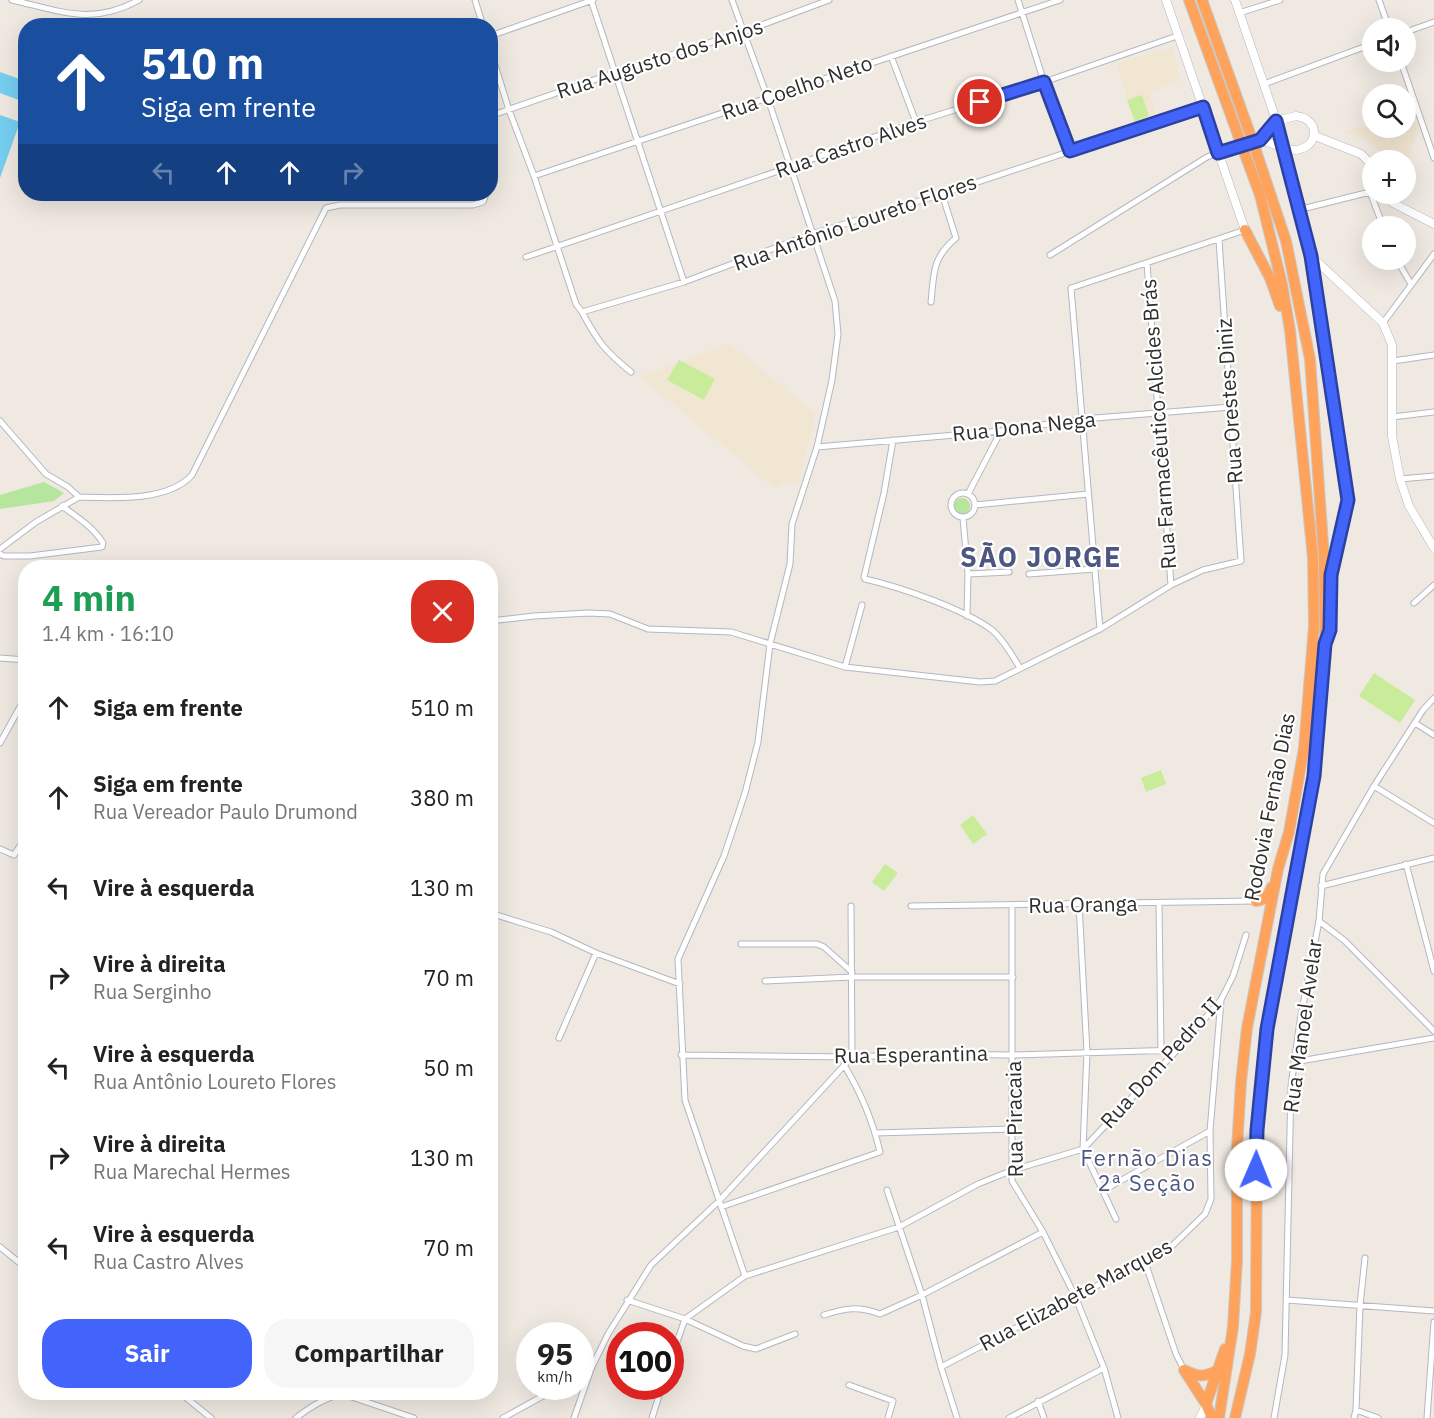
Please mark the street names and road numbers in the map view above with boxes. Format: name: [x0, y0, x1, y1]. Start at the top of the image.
street label: Rua Augusto dos Anjos: [553, 11, 767, 105]
street label: Rua Coelho Neto: [718, 48, 876, 126]
street label: Rua Castro Alves: [771, 106, 930, 184]
street label: Rua Antônio Loureto Flores: [729, 167, 980, 277]
street label: Rua Farmacêutico Alcides Brás: [1134, 278, 1182, 570]
street label: Rua Orestes Diniz: [1209, 317, 1249, 485]
street label: Rua Dona Nega: [951, 405, 1097, 447]
street label: Rodovia Fernão Dias: [1237, 710, 1301, 903]
street label: Rua Oranga: [1028, 889, 1138, 919]
street label: Rua Manoel Avelar: [1276, 937, 1328, 1114]
street label: Rua Dom Pedro II: [1094, 991, 1227, 1134]
street label: Rua Esperantina: [834, 1039, 988, 1069]
street label: Rua Piracaia: [999, 1060, 1029, 1178]
street label: Rua Elizabete Marques: [974, 1231, 1177, 1357]

